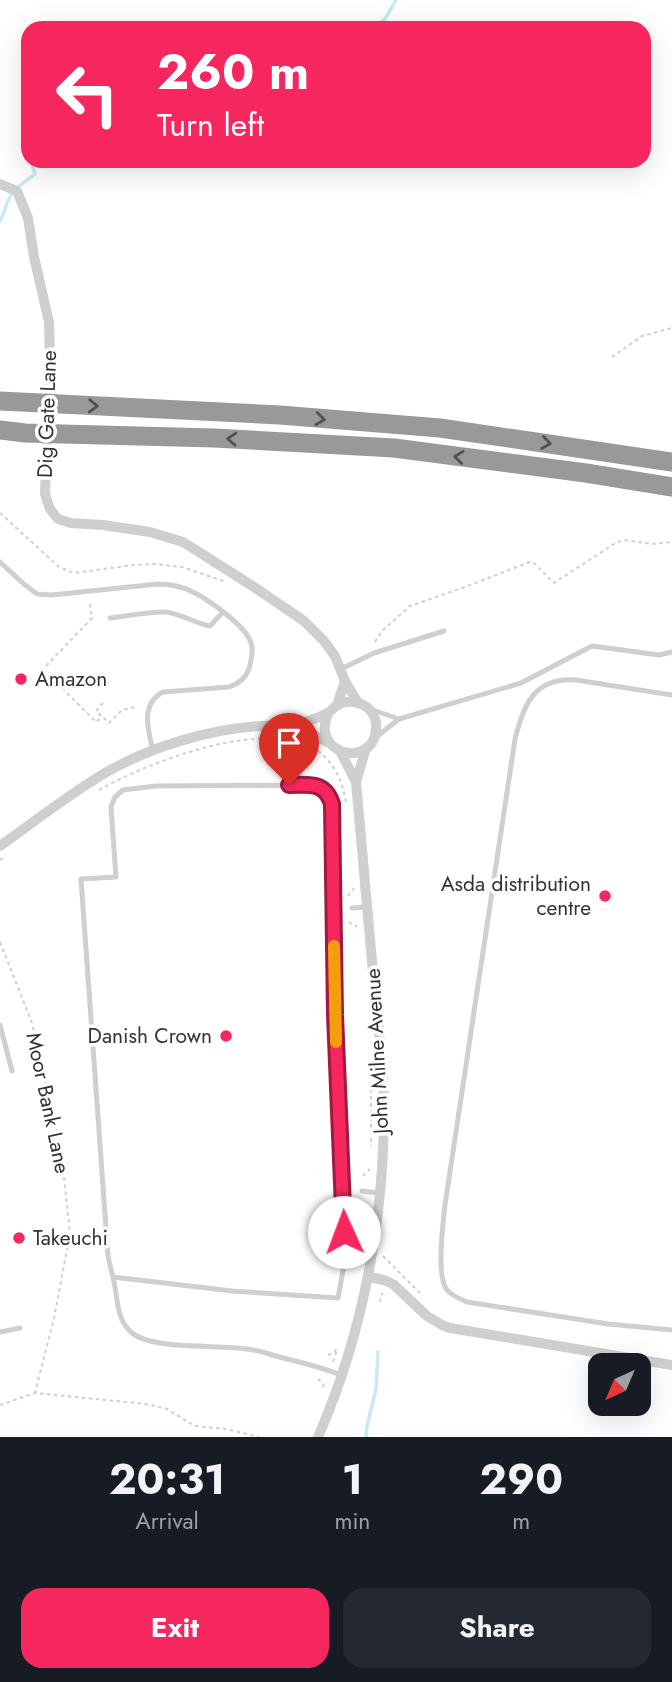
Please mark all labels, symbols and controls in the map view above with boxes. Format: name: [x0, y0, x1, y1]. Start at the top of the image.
text: 260 m: [157, 37, 309, 107]
icon: left: [42, 49, 133, 140]
text: Turn left: [157, 102, 264, 148]
street label: Dig Gate Lane: [30, 349, 64, 478]
one-way arrow: [87, 399, 98, 414]
one-way arrow: [314, 411, 326, 426]
one-way arrow: [227, 432, 238, 447]
one-way arrow: [540, 435, 552, 450]
one-way arrow: [453, 449, 465, 464]
place label: Amazon: [35, 664, 107, 694]
marker: Amazon: [13, 671, 29, 687]
pin: [259, 713, 319, 785]
icon: arrive: [270, 724, 308, 762]
place label: Asda distribution centre: [441, 869, 591, 923]
marker: Asda distribution centre: [597, 888, 613, 904]
street label: John Milne Avenue: [358, 967, 396, 1138]
place label: Danish Crown: [88, 1021, 212, 1051]
marker: Danish Crown: [218, 1028, 234, 1044]
street label: Moor Bank Lane: [18, 1030, 78, 1176]
position arrow: [307, 1195, 381, 1269]
place label: Takeuchi: [33, 1223, 108, 1253]
marker: Takeuchi: [11, 1230, 27, 1246]
north arrow: [588, 1353, 651, 1416]
map controls: [588, 1353, 651, 1416]
text: 20:31: [109, 1449, 225, 1510]
text: 1: [342, 1449, 363, 1510]
text: 290: [479, 1449, 563, 1510]
text: Arrival: [136, 1504, 199, 1538]
text: min: [334, 1504, 370, 1538]
text: m: [512, 1504, 530, 1538]
button: Exit: [21, 1588, 329, 1668]
button: Share: [343, 1588, 651, 1668]

